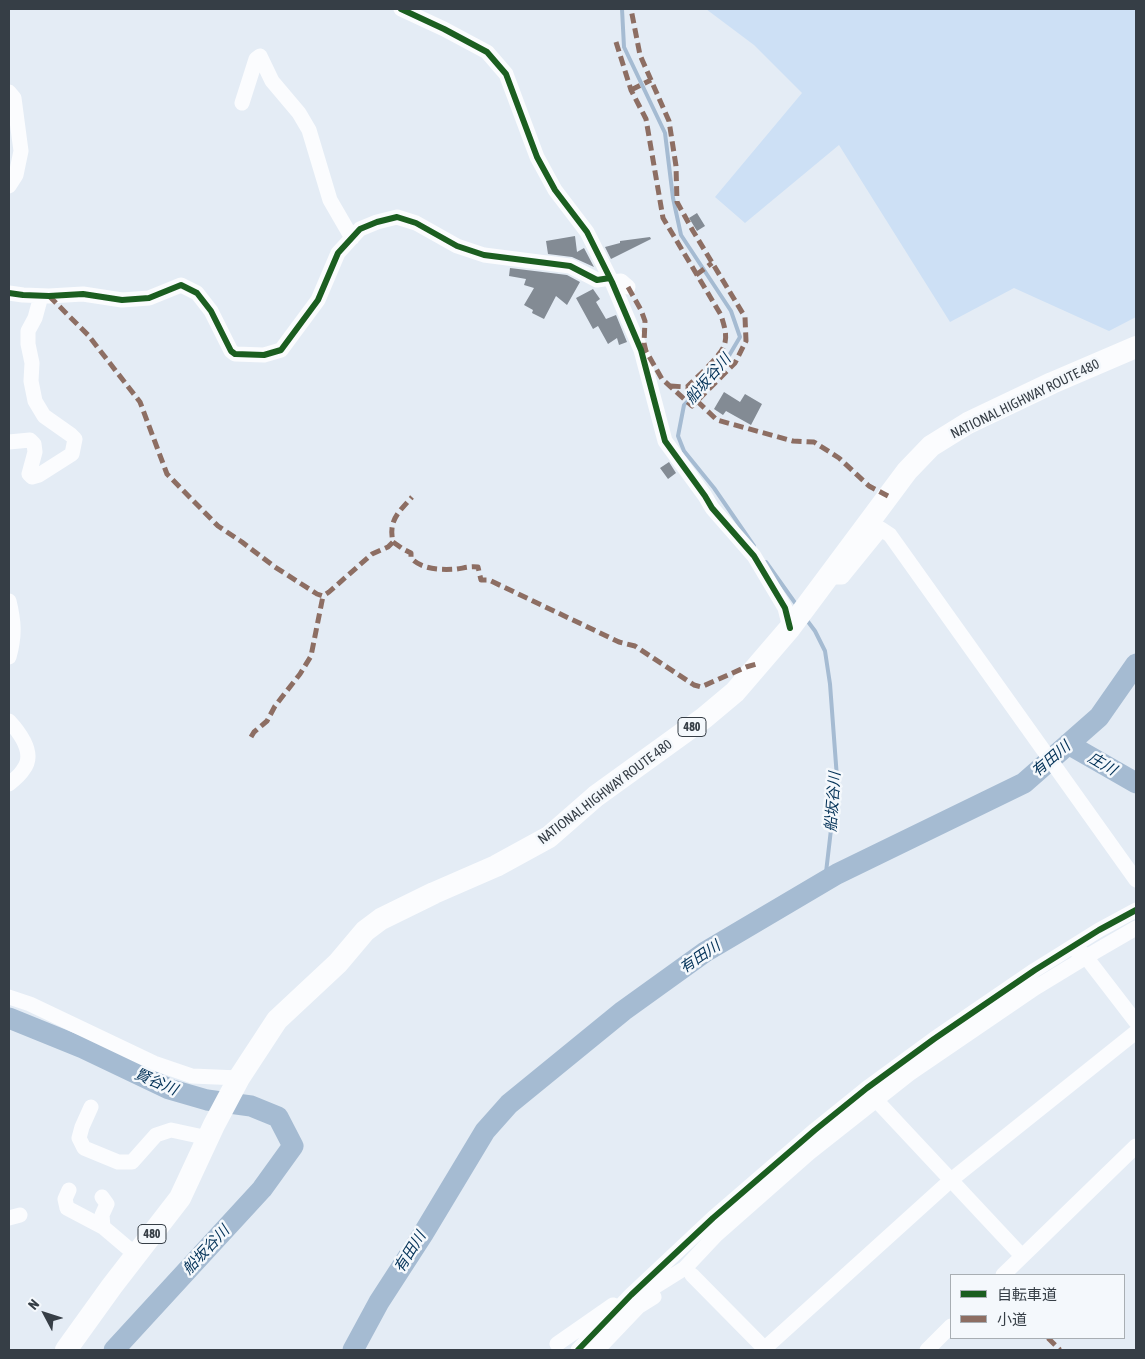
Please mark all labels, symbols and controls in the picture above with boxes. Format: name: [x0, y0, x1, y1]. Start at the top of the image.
water label: 船坂谷川: [682, 350, 734, 408]
street label: NATIONAL HIGHWAY ROUTE 480: [948, 356, 1102, 442]
road number: 480: [678, 718, 706, 736]
street label: NATIONAL HIGHWAY ROUTE 480: [535, 736, 675, 848]
water label: 有田川: [1028, 737, 1074, 781]
water label: 庄川: [1085, 749, 1119, 779]
water label: 船坂谷川: [822, 771, 844, 833]
water label: 有田川: [676, 937, 724, 977]
water label: 賢谷川: [132, 1065, 180, 1099]
water label: 船坂谷川: [179, 1222, 233, 1278]
road number: 480: [138, 1224, 166, 1244]
water label: 有田川: [390, 1228, 430, 1276]
legend: [950, 1274, 1125, 1339]
text: 自転車道: [997, 1286, 1057, 1303]
north arrow: [20, 1289, 70, 1339]
text: N: [25, 1296, 42, 1313]
text: 小道: [997, 1311, 1027, 1328]

